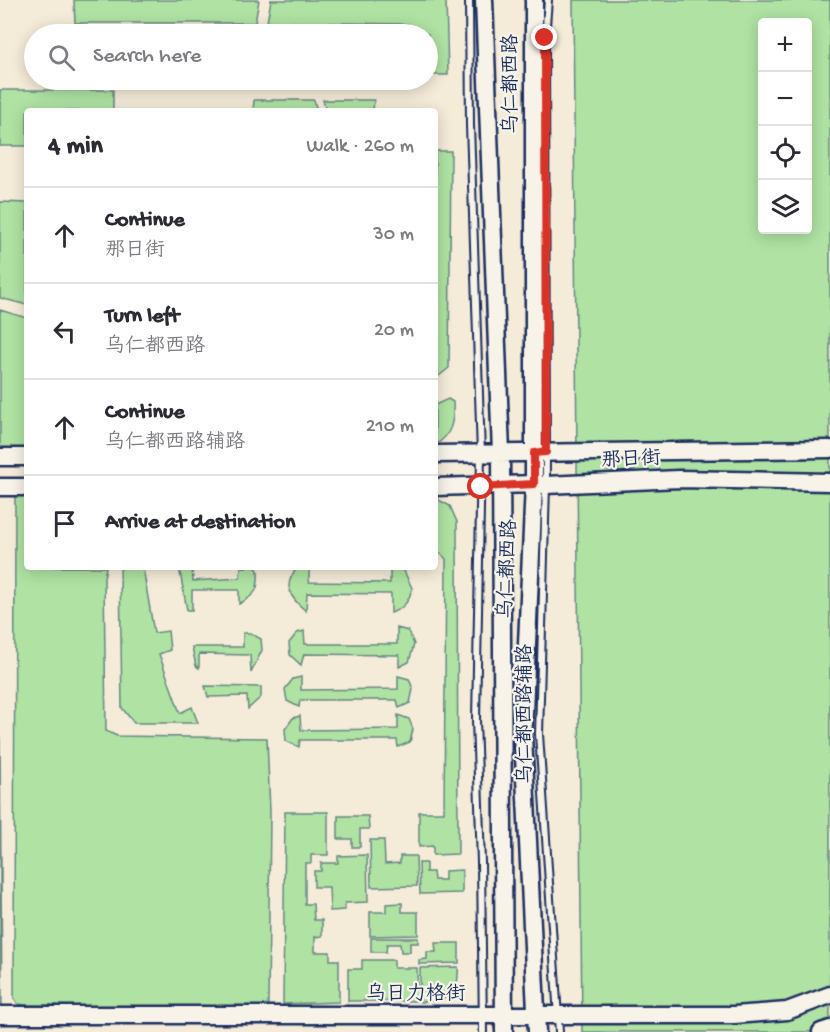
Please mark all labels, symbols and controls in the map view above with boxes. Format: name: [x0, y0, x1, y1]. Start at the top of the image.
map controls: [758, 18, 812, 234]
button: +: [758, 18, 812, 72]
search box: [24, 24, 438, 90]
route end: [531, 24, 557, 50]
street label: 乌仁都西路: [499, 33, 524, 134]
icon: search: [45, 41, 78, 74]
text: Search here: [93, 44, 201, 70]
button: −: [758, 72, 812, 126]
button: locate: [758, 126, 812, 180]
text: 4 min: [48, 132, 103, 163]
text: Walk · 260 m: [307, 136, 414, 159]
button: layers: [758, 180, 812, 234]
text: Continue: [105, 208, 185, 234]
icon: ahead: [48, 219, 81, 252]
text: 30 m: [373, 224, 414, 247]
text: 那日街: [105, 240, 165, 263]
text: Turn left: [105, 304, 179, 330]
icon: left: [48, 315, 81, 348]
text: 20 m: [374, 320, 414, 343]
text: 乌仁都西路: [105, 336, 205, 359]
text: Continue: [105, 400, 185, 426]
icon: ahead: [48, 411, 81, 444]
text: 210 m: [366, 416, 414, 439]
text: 乌仁都西路辅路: [105, 432, 245, 455]
street label: 那日街: [600, 447, 662, 474]
route start: [467, 473, 493, 499]
icon: arrive: [48, 507, 81, 540]
text: Arrive at destination: [105, 510, 295, 536]
street label: 乌仁都西路: [493, 517, 523, 620]
street label: 乌仁都西路辅路: [513, 643, 538, 784]
street label: 乌日力格街: [366, 982, 466, 1007]

